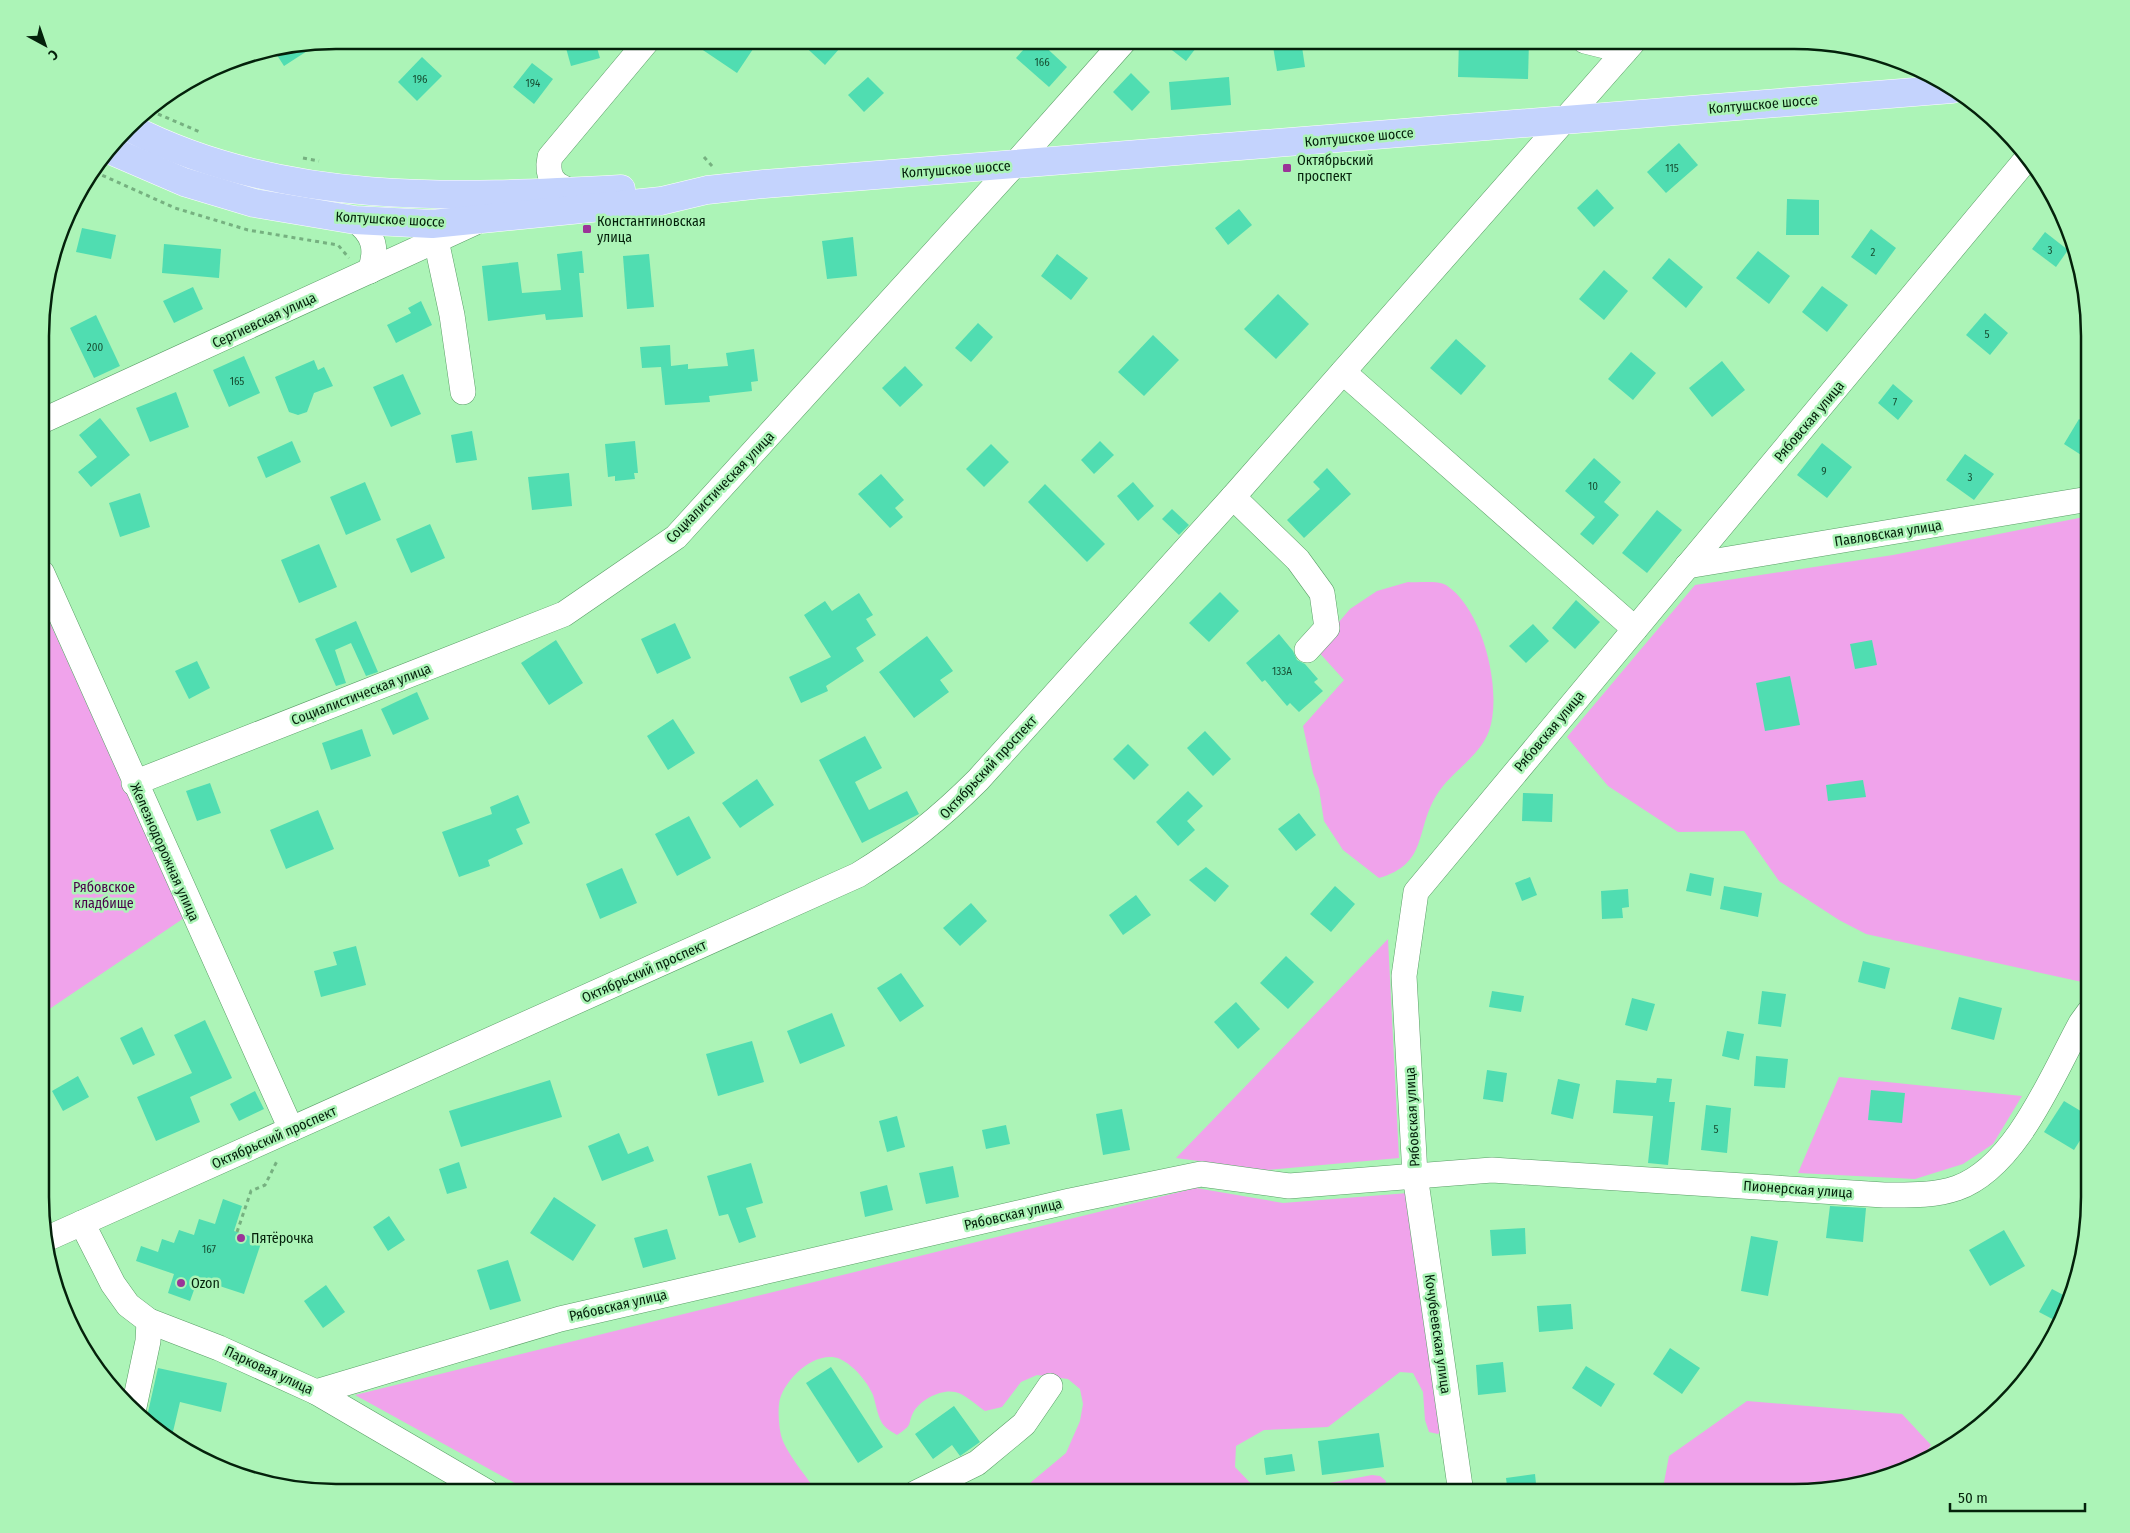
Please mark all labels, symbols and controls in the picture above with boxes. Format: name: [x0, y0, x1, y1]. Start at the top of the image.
north arrow: [20, 20, 70, 70]
text: С: [44, 46, 61, 64]
house number: 166: [1034, 56, 1050, 69]
house number: 196: [412, 73, 428, 86]
house number: 194: [526, 77, 541, 90]
street label: Колтушское шоссе: [1708, 91, 1818, 118]
street label: Колтушское шоссе: [1304, 124, 1414, 151]
place label: Октябрьский проспект: [1297, 152, 1374, 185]
street label: Колтушское шоссе: [901, 157, 1011, 182]
marker: Октябрьский проспект: [1281, 162, 1293, 174]
house number: 115: [1665, 162, 1679, 175]
street label: Колтушское шоссе: [335, 208, 445, 231]
place label: Константиновская улица: [597, 213, 706, 246]
marker: Константиновская улица: [581, 223, 593, 235]
house number: 3: [2048, 244, 2053, 257]
house number: 2: [1871, 246, 1876, 259]
street label: Сергиевская улица: [210, 289, 319, 352]
house number: 5: [1984, 328, 1990, 341]
house number: 200: [87, 341, 103, 354]
house number: 165: [230, 375, 244, 388]
street label: Рябовская улица: [1771, 378, 1848, 465]
house number: 7: [1893, 396, 1898, 409]
street label: Социалистическая улица: [663, 428, 778, 547]
house number: 9: [1821, 465, 1827, 478]
house number: 3: [1968, 471, 1973, 484]
house number: 10: [1588, 480, 1598, 493]
street label: Павловская улица: [1833, 517, 1943, 550]
street label: Социалистическая улица: [289, 660, 434, 729]
house number: 133А: [1272, 665, 1292, 678]
street label: Рябовская улица: [1511, 688, 1588, 775]
street label: Октябрьский проспект: [936, 712, 1041, 822]
street label: Железнодорожная улица: [126, 781, 203, 924]
park label: Рябовское кладбище: [73, 879, 135, 912]
street label: Октябрьский проспект: [579, 936, 709, 1007]
street label: Рябовская улица: [1401, 1067, 1424, 1167]
street label: Октябрьский проспект: [209, 1102, 339, 1173]
house number: 5: [1713, 1123, 1719, 1136]
street label: Пионерская улица: [1743, 1177, 1853, 1202]
street label: Рябовская улица: [963, 1195, 1064, 1234]
place label: Пятёрочка: [251, 1230, 314, 1247]
marker: Пятёрочка: [235, 1232, 247, 1244]
house number: 167: [202, 1243, 217, 1256]
street label: Кочубеевская улица: [1421, 1273, 1454, 1395]
place label: Ozon: [191, 1275, 220, 1292]
marker: Ozon: [175, 1277, 187, 1289]
street label: Рябовская улица: [568, 1286, 669, 1325]
street label: Парковая улица: [222, 1343, 316, 1398]
scale bar: [1950, 1480, 2085, 1512]
text: 50 m: [1958, 1489, 1988, 1507]

